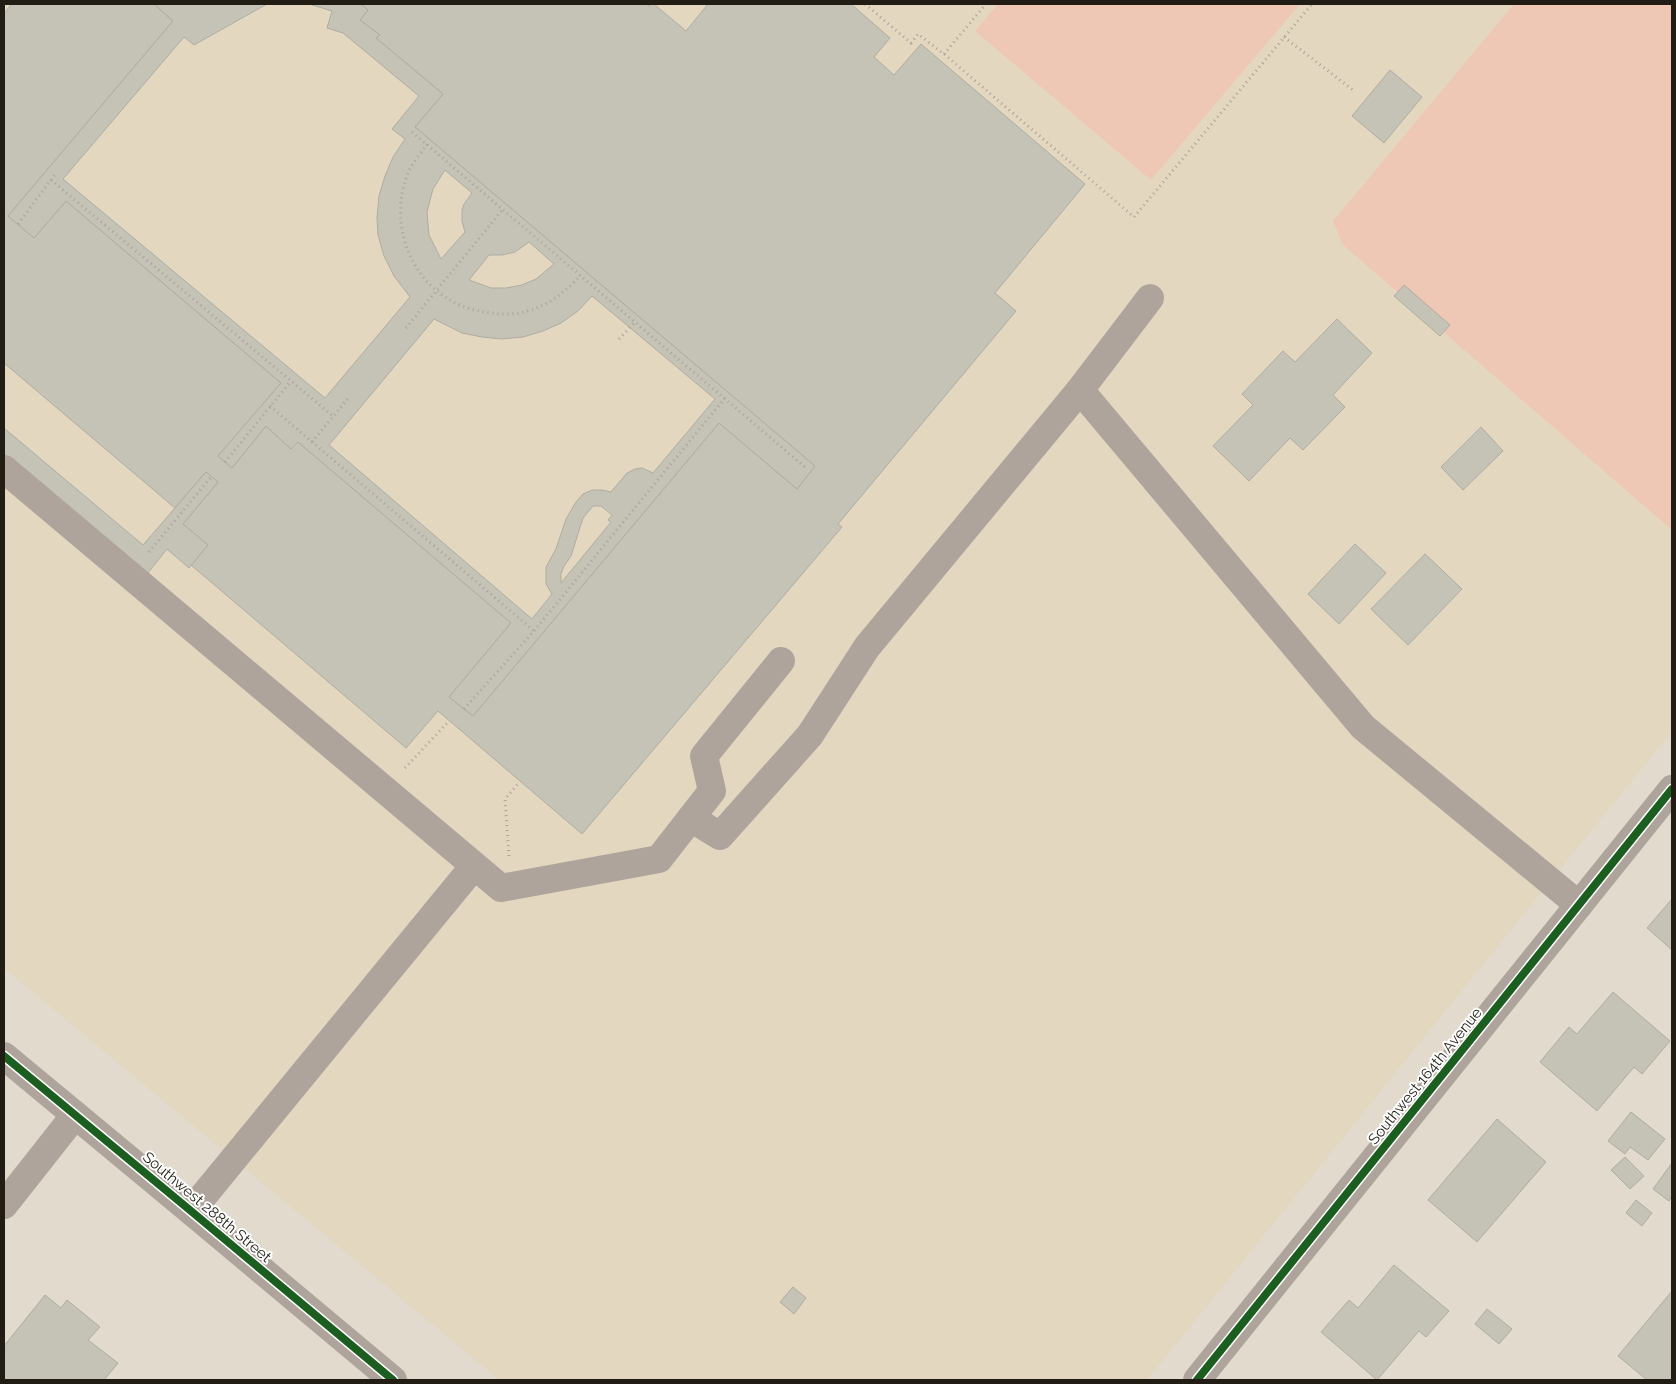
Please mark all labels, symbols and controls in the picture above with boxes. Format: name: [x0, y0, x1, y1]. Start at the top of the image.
street label: Southwest 164th Avenue: [1364, 1004, 1486, 1148]
street label: Southwest 288th Street: [139, 1148, 275, 1266]

